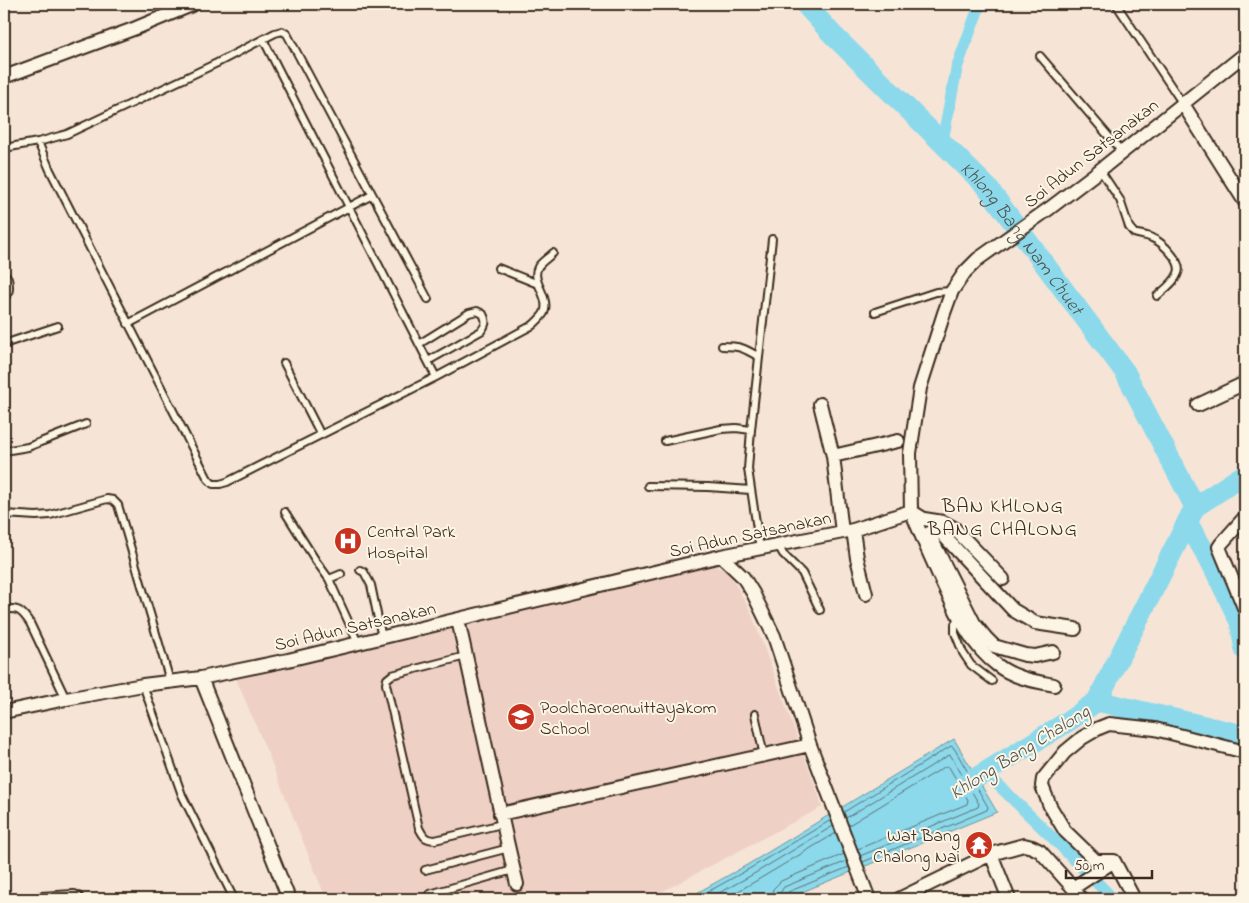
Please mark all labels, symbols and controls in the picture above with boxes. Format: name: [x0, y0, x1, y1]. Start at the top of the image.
street label: Soi Adun Satsanakan: [1019, 94, 1165, 216]
water label: Khlong Bang Nam Chuet: [953, 157, 1090, 323]
district label: BAN KHLONG BANG CHALONG: [927, 493, 1078, 545]
street label: Soi Adun Satsanakan: [667, 506, 834, 566]
place label: Central Park Hospital: [367, 520, 455, 567]
hospital icon: Central Park Hospital: [333, 526, 363, 556]
street label: Soi Adun Satsanakan: [272, 597, 439, 659]
place label: Poolcharoenwittayakom School: [540, 696, 717, 743]
water label: Khlong Bang Chalong: [945, 699, 1096, 808]
school or university icon: Poolcharoenwittayakom School: [506, 702, 536, 732]
place label: Wat Bang Chalong Nai: [873, 824, 960, 872]
temple icon: Wat Bang Chalong Nai: [964, 830, 994, 860]
scale bar: [1066, 848, 1153, 880]
text: 50 m: [1074, 855, 1105, 877]

